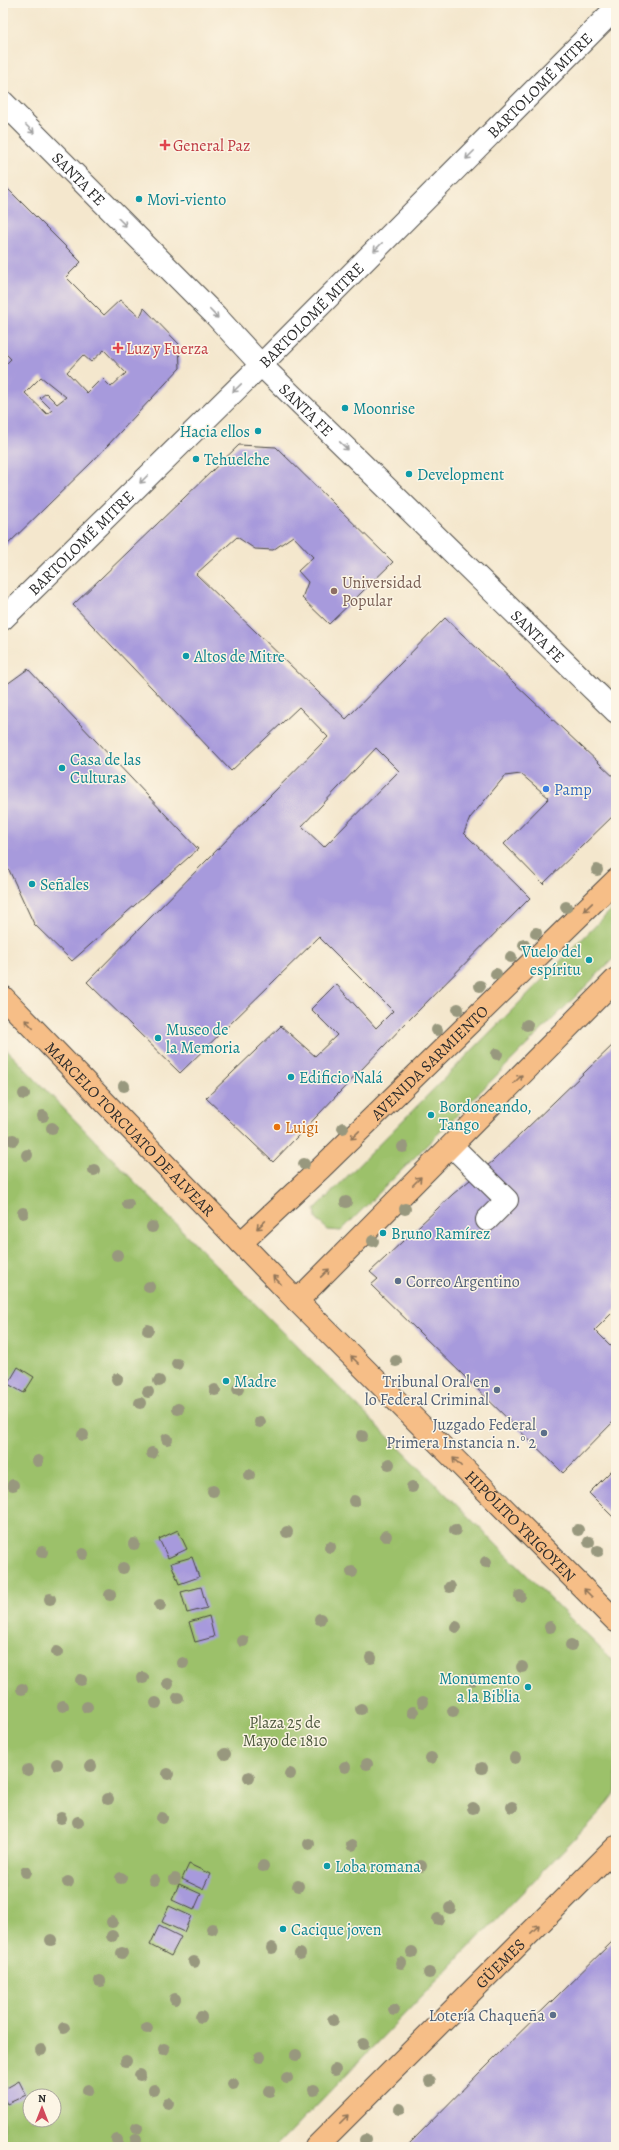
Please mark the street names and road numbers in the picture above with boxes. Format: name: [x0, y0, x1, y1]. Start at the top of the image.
street label: BARTOLOMÉ MITRE: [483, 28, 598, 143]
street label: SANTA FE: [47, 148, 110, 211]
street label: BARTOLOMÉ MITRE: [254, 258, 369, 373]
street label: SANTA FE: [274, 379, 338, 442]
street label: BARTOLOMÉ MITRE: [24, 486, 139, 600]
street label: SANTA FE: [506, 605, 569, 668]
street label: AVENIDA SARMIENTO: [366, 1001, 494, 1126]
street label: MARCELO TORCUATO DE ALVEAR: [40, 1037, 219, 1222]
street label: HIPÓLITO YRIGOYEN: [460, 1466, 581, 1587]
street label: GÜEMES: [471, 1934, 530, 1994]

